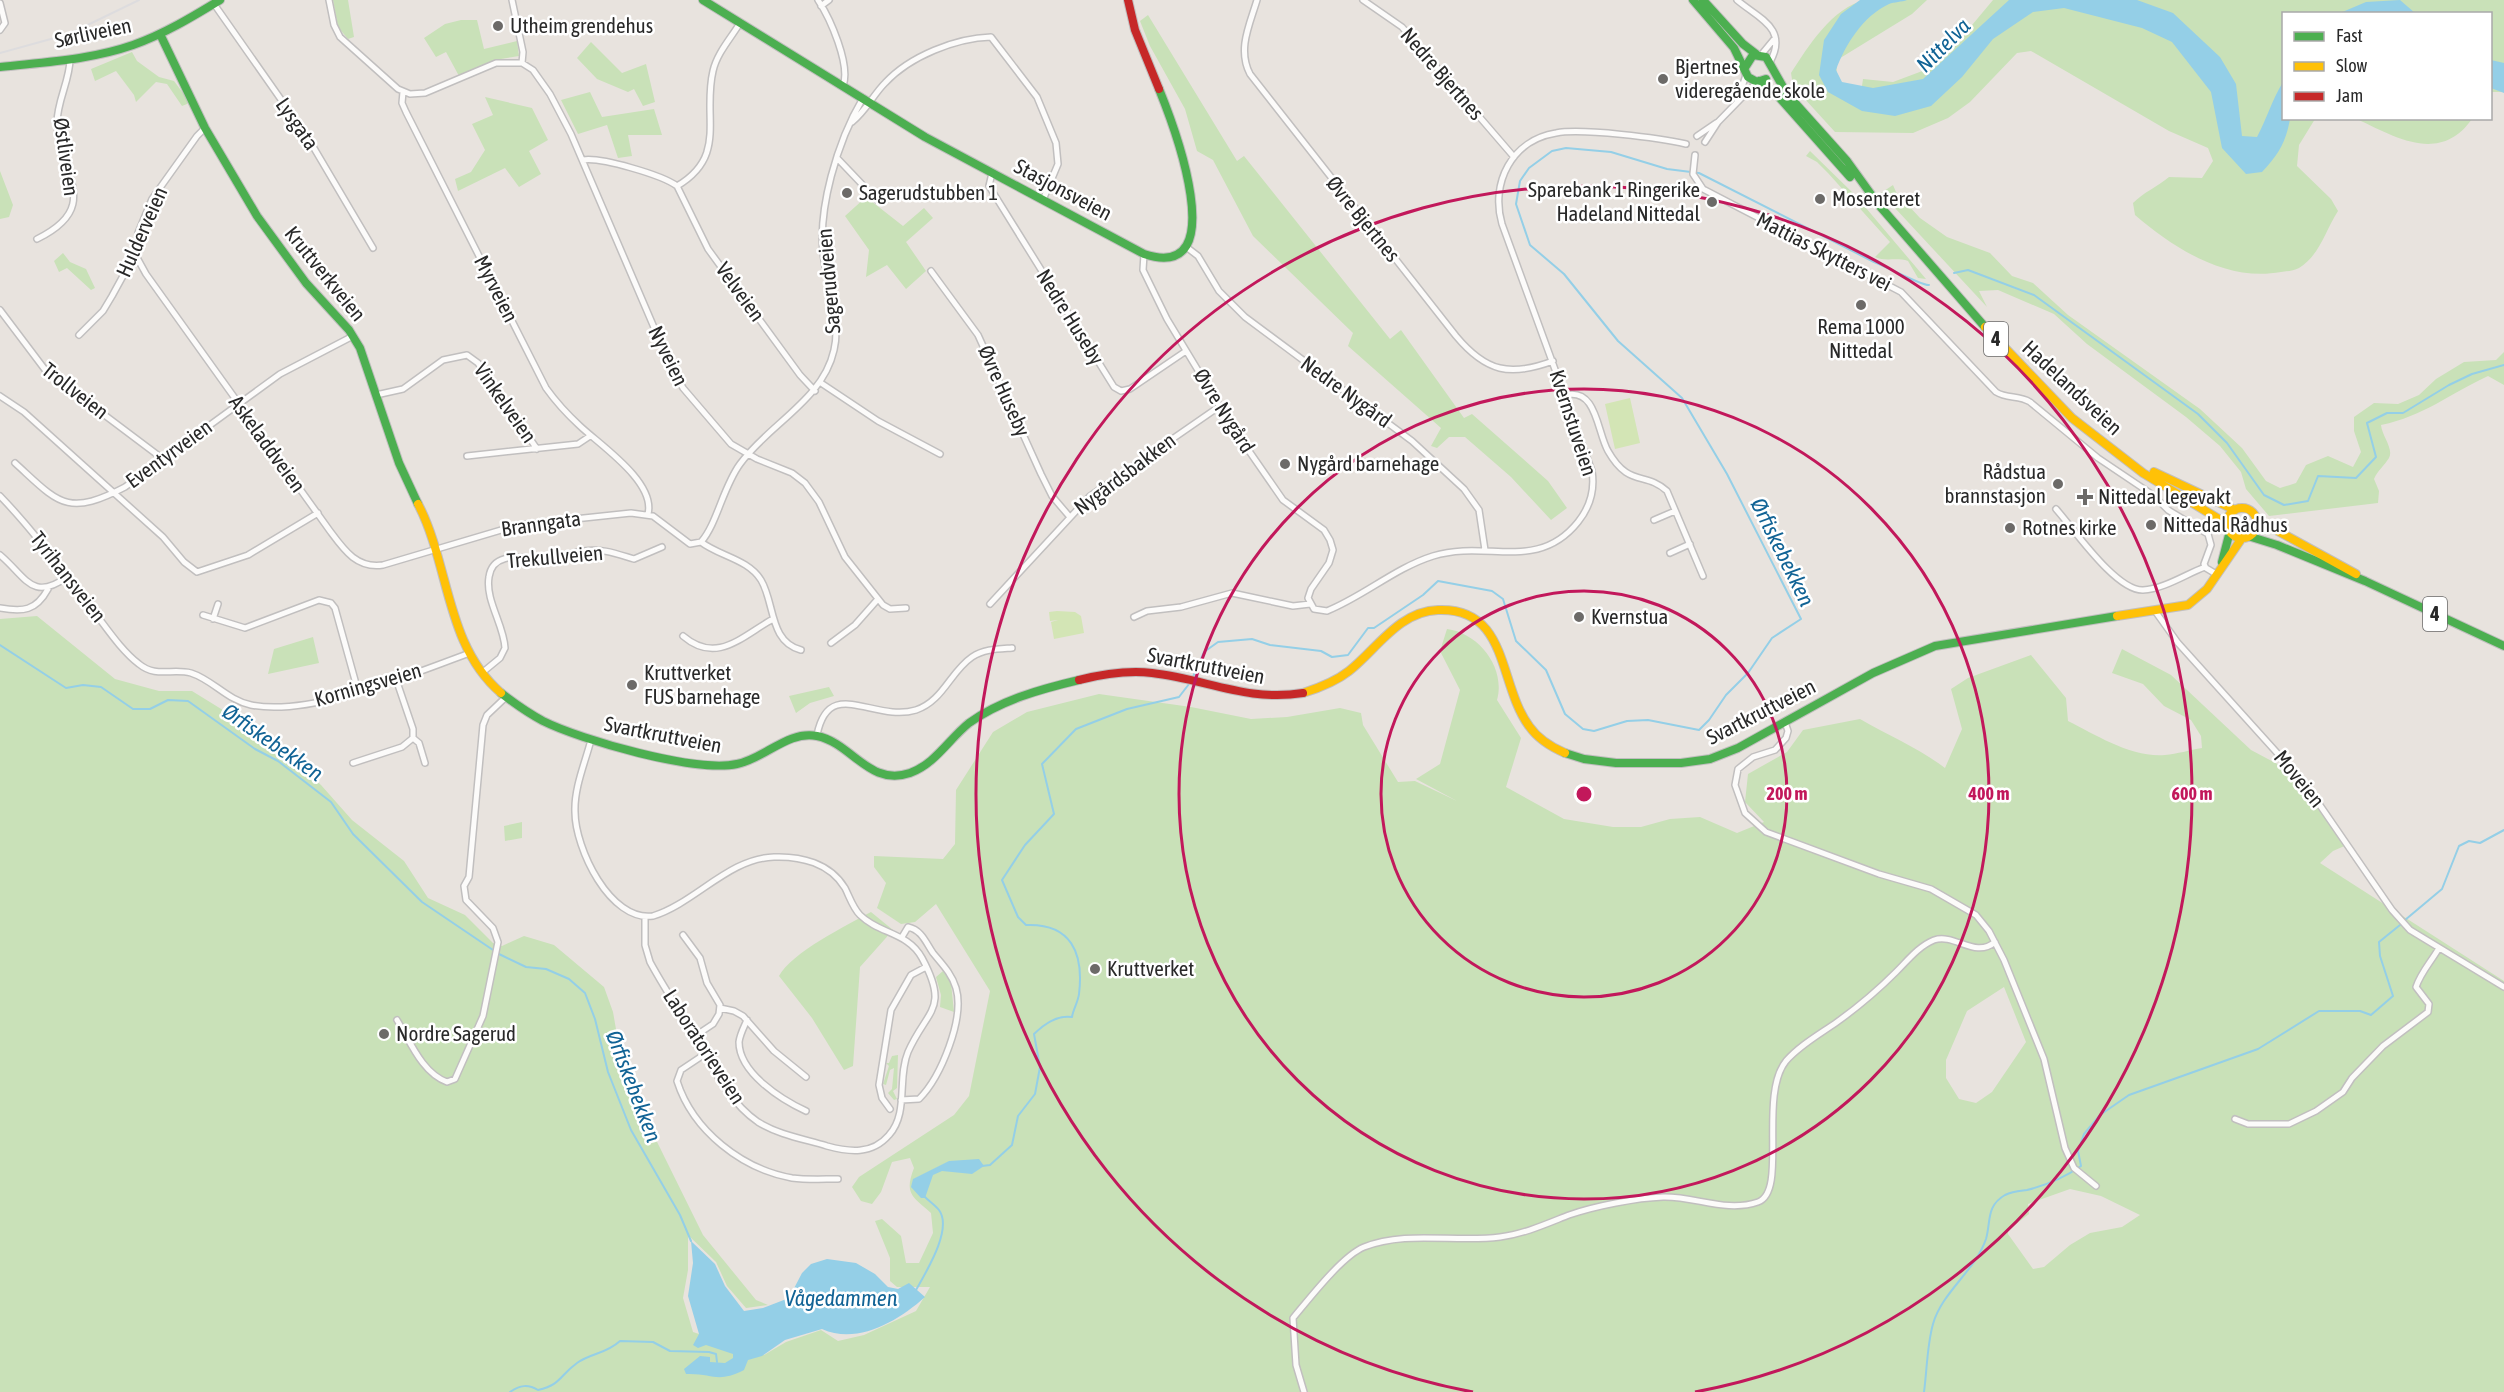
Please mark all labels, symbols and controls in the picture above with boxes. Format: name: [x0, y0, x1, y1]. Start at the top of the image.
street label: Sørliveien: [52, 12, 133, 52]
legend: [2282, 12, 2492, 120]
place label: Utheim grendehus: [510, 13, 653, 37]
water label: Nittelva: [1911, 13, 1975, 77]
marker: Utheim grendehus: [491, 19, 505, 33]
street label: Nedre Bjertnes: [1396, 22, 1489, 124]
text: Fast: [2336, 25, 2363, 46]
place label: Bjertnes videregående skole: [1675, 54, 1825, 102]
text: Slow: [2336, 55, 2367, 76]
marker: Bjertnes videregående skole: [1656, 72, 1670, 86]
text: Jam: [2336, 85, 2363, 106]
street label: Lysgata: [271, 93, 324, 154]
street label: Østliveien: [50, 116, 84, 197]
street label: Stasjonsveien: [1011, 153, 1116, 225]
street label: Øvre Bjertnes: [1322, 171, 1406, 266]
place label: Sparebank 1 Ringerike Hadeland Nittedal: [1528, 177, 1700, 225]
place label: Sagerudstubben 1: [859, 180, 998, 204]
street label: Hulderveien: [111, 183, 172, 280]
marker: Sagerudstubben 1: [840, 186, 854, 200]
place label: Mosenteret: [1832, 186, 1920, 210]
marker: Mosenteret: [1813, 192, 1827, 206]
marker: Sparebank 1 Ringerike Hadeland Nittedal: [1705, 195, 1719, 209]
street label: Mattias Skytters vei: [1753, 207, 1896, 295]
street label: Kruttverkveien: [280, 221, 371, 325]
street label: Sagerudveien: [811, 227, 845, 335]
street label: Myrveien: [470, 251, 524, 326]
street label: Velveien: [711, 257, 770, 326]
street label: Nedre Huseby: [1032, 264, 1110, 369]
marker: Rema 1000 Nittedal: [1854, 298, 1868, 312]
place label: Rema 1000 Nittedal: [1817, 314, 1905, 362]
street label: Nyveien: [644, 322, 694, 389]
road number: 4: [1984, 322, 2008, 356]
street label: Hadelandsveien: [2018, 335, 2127, 439]
street label: Øvre Huseby: [974, 341, 1036, 440]
street label: Nedre Nygård: [1297, 350, 1397, 432]
street label: Trollveien: [38, 357, 114, 424]
street label: Vinkelveien: [470, 358, 542, 447]
street label: Øvre Nygård: [1189, 364, 1260, 457]
street label: Kvernstuveien: [1546, 367, 1602, 479]
street label: Askeladdveien: [225, 390, 311, 497]
street label: Eventyrveien: [121, 414, 216, 492]
street label: Nygårdsbakken: [1069, 427, 1180, 519]
place label: Nygård barnehage: [1297, 451, 1439, 475]
marker: Nygård barnehage: [1278, 457, 1292, 471]
place label: Rådstua brannstasjon: [1945, 459, 2046, 507]
marker: Rådstua brannstasjon: [2051, 477, 2065, 491]
place label: Nittedal legevakt: [2098, 484, 2231, 508]
marker: Nittedal legevakt: [2076, 488, 2094, 506]
water label: Ørfiskebekken: [1746, 494, 1821, 611]
street label: Branngata: [500, 506, 582, 540]
place label: Nittedal Rådhus: [2163, 512, 2288, 536]
place label: Rotnes kirke: [2022, 515, 2116, 539]
marker: Nittedal Rådhus: [2144, 518, 2158, 532]
marker: Rotnes kirke: [2003, 521, 2017, 535]
street label: Tyrihansveien: [26, 526, 112, 626]
street label: Trekullveien: [506, 540, 604, 572]
road number: 4: [2423, 597, 2447, 631]
place label: Kvernstua: [1591, 604, 1668, 628]
marker: Kvernstua: [1572, 610, 1586, 624]
street label: Svartkruttveien: [1145, 642, 1267, 688]
street label: Korningsveien: [311, 657, 424, 711]
place label: Kruttverket FUS barnehage: [644, 660, 760, 708]
street label: Svartkruttveien: [1702, 673, 1819, 749]
marker: Kruttverket FUS barnehage: [625, 678, 639, 692]
water label: Ørfiskebekken: [218, 698, 329, 786]
street label: Svartkruttveien: [602, 711, 724, 757]
street label: Moveien: [2270, 745, 2330, 812]
text: 200 m: [1767, 783, 1807, 804]
text: 400 m: [1968, 783, 2009, 804]
text: 600 m: [2172, 783, 2212, 804]
centre of rings: [1574, 784, 1594, 804]
place label: Kruttverket: [1107, 956, 1194, 980]
marker: Kruttverket: [1088, 962, 1102, 976]
street label: Laboratorieveien: [659, 985, 751, 1108]
place label: Nordre Sagerud: [396, 1021, 516, 1045]
marker: Nordre Sagerud: [377, 1027, 391, 1041]
water label: Ørfiskebekken: [601, 1027, 667, 1146]
water label: Vågedammen: [785, 1285, 898, 1311]

